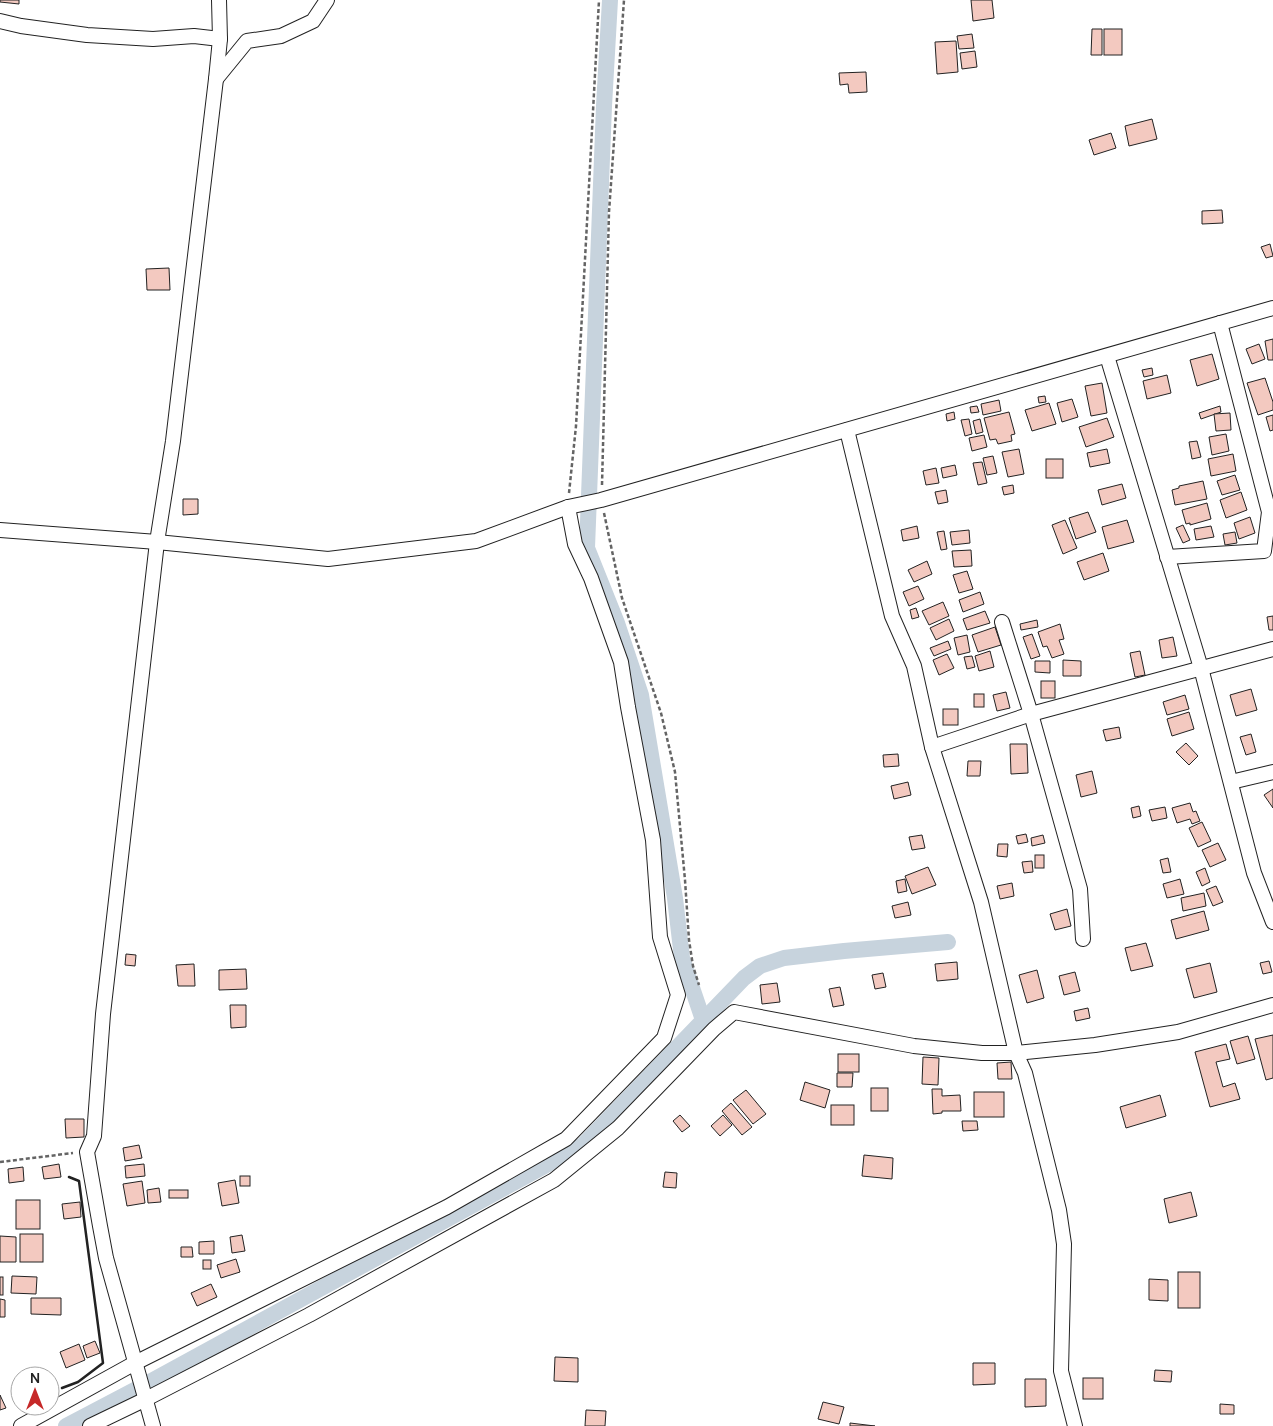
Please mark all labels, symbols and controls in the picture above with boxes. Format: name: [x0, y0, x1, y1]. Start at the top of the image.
north arrow: [10, 1366, 60, 1416]
text: N: [30, 1368, 40, 1387]

